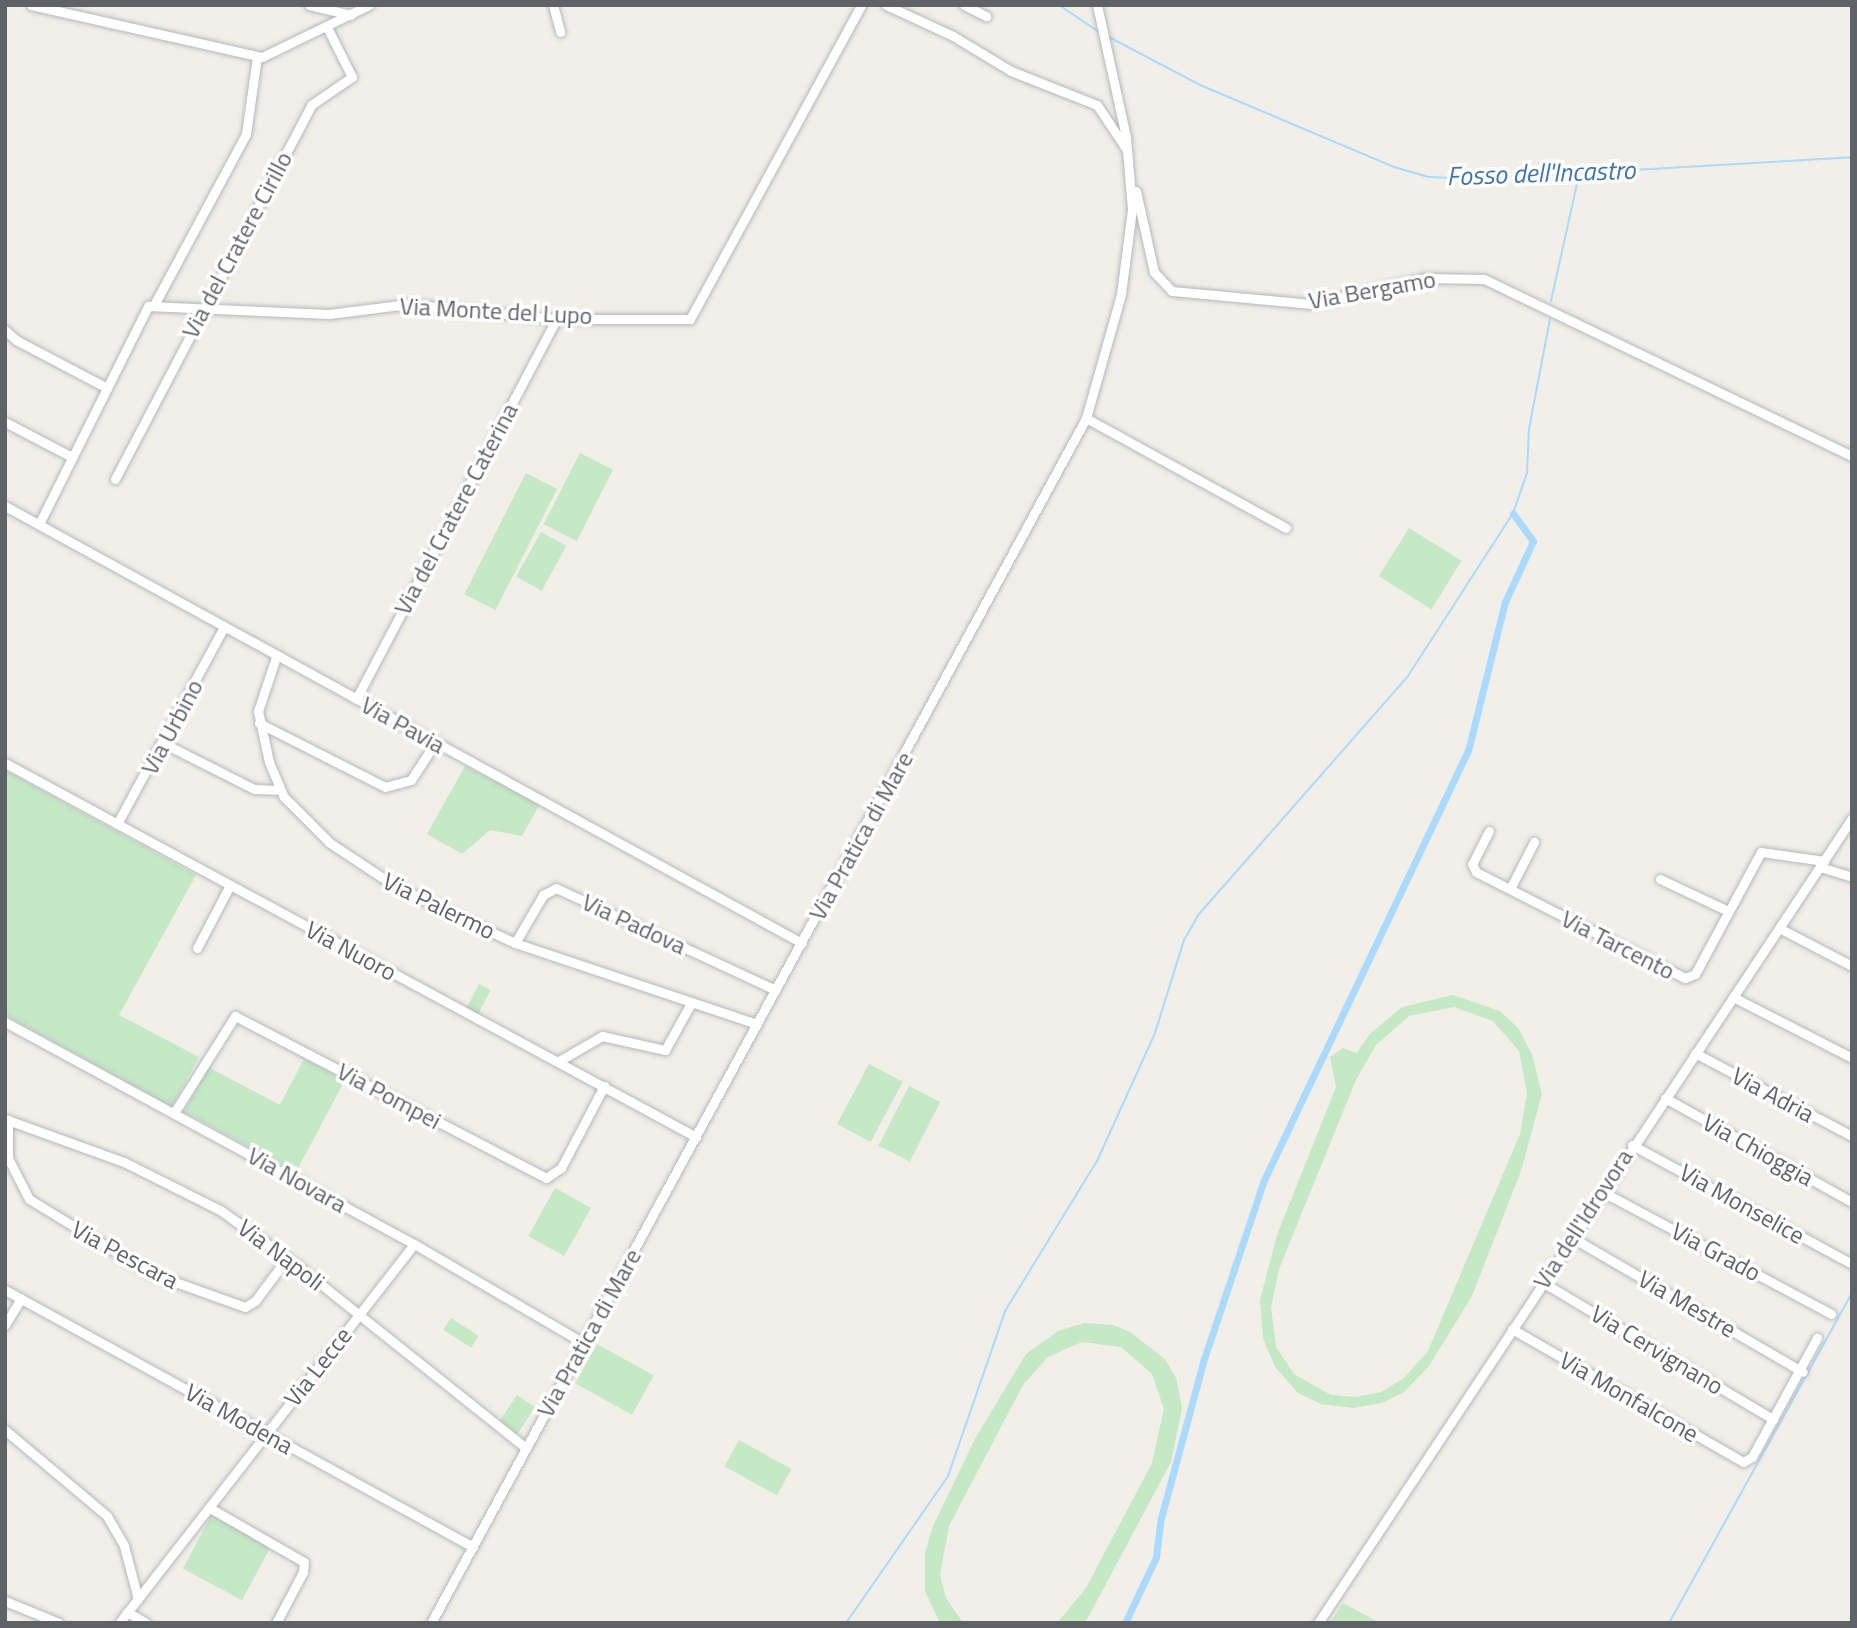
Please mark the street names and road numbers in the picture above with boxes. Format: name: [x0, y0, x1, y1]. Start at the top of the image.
street label: Via del Cratere Cirillo: [176, 147, 298, 343]
street label: Via Bergamo: [1306, 265, 1438, 315]
street label: Via Monte del Lupo: [399, 292, 593, 330]
street label: Via del Cratere Caterina: [388, 398, 524, 620]
street label: Via Urbino: [135, 674, 209, 780]
street label: Via Pavia: [356, 690, 450, 760]
street label: Via Pratica di Mare: [803, 747, 919, 925]
street label: Via Palermo: [378, 866, 500, 946]
street label: Via Padova: [578, 887, 690, 961]
street label: Via Tarcento: [1556, 904, 1680, 986]
street label: Via Nuoro: [301, 915, 401, 987]
street label: Via Pompei: [332, 1057, 446, 1135]
street label: Via Adria: [1727, 1061, 1819, 1129]
street label: Via Chioggia: [1698, 1108, 1818, 1192]
street label: Via Novara: [242, 1141, 352, 1219]
street label: Via dell'Idrovora: [1527, 1144, 1639, 1294]
street label: Via Monselice: [1674, 1158, 1810, 1250]
street label: Via Napoli: [232, 1213, 330, 1297]
street label: Via Pescara: [67, 1215, 183, 1295]
street label: Via Grado: [1666, 1217, 1766, 1287]
street label: Via Pratica di Mare: [531, 1244, 647, 1422]
street label: Via Mestre: [1633, 1264, 1741, 1344]
street label: Via Cervignano: [1586, 1299, 1728, 1401]
street label: Via Lecce: [278, 1322, 358, 1412]
street label: Via Monfalcone: [1554, 1346, 1704, 1448]
street label: Via Modena: [180, 1378, 298, 1460]

